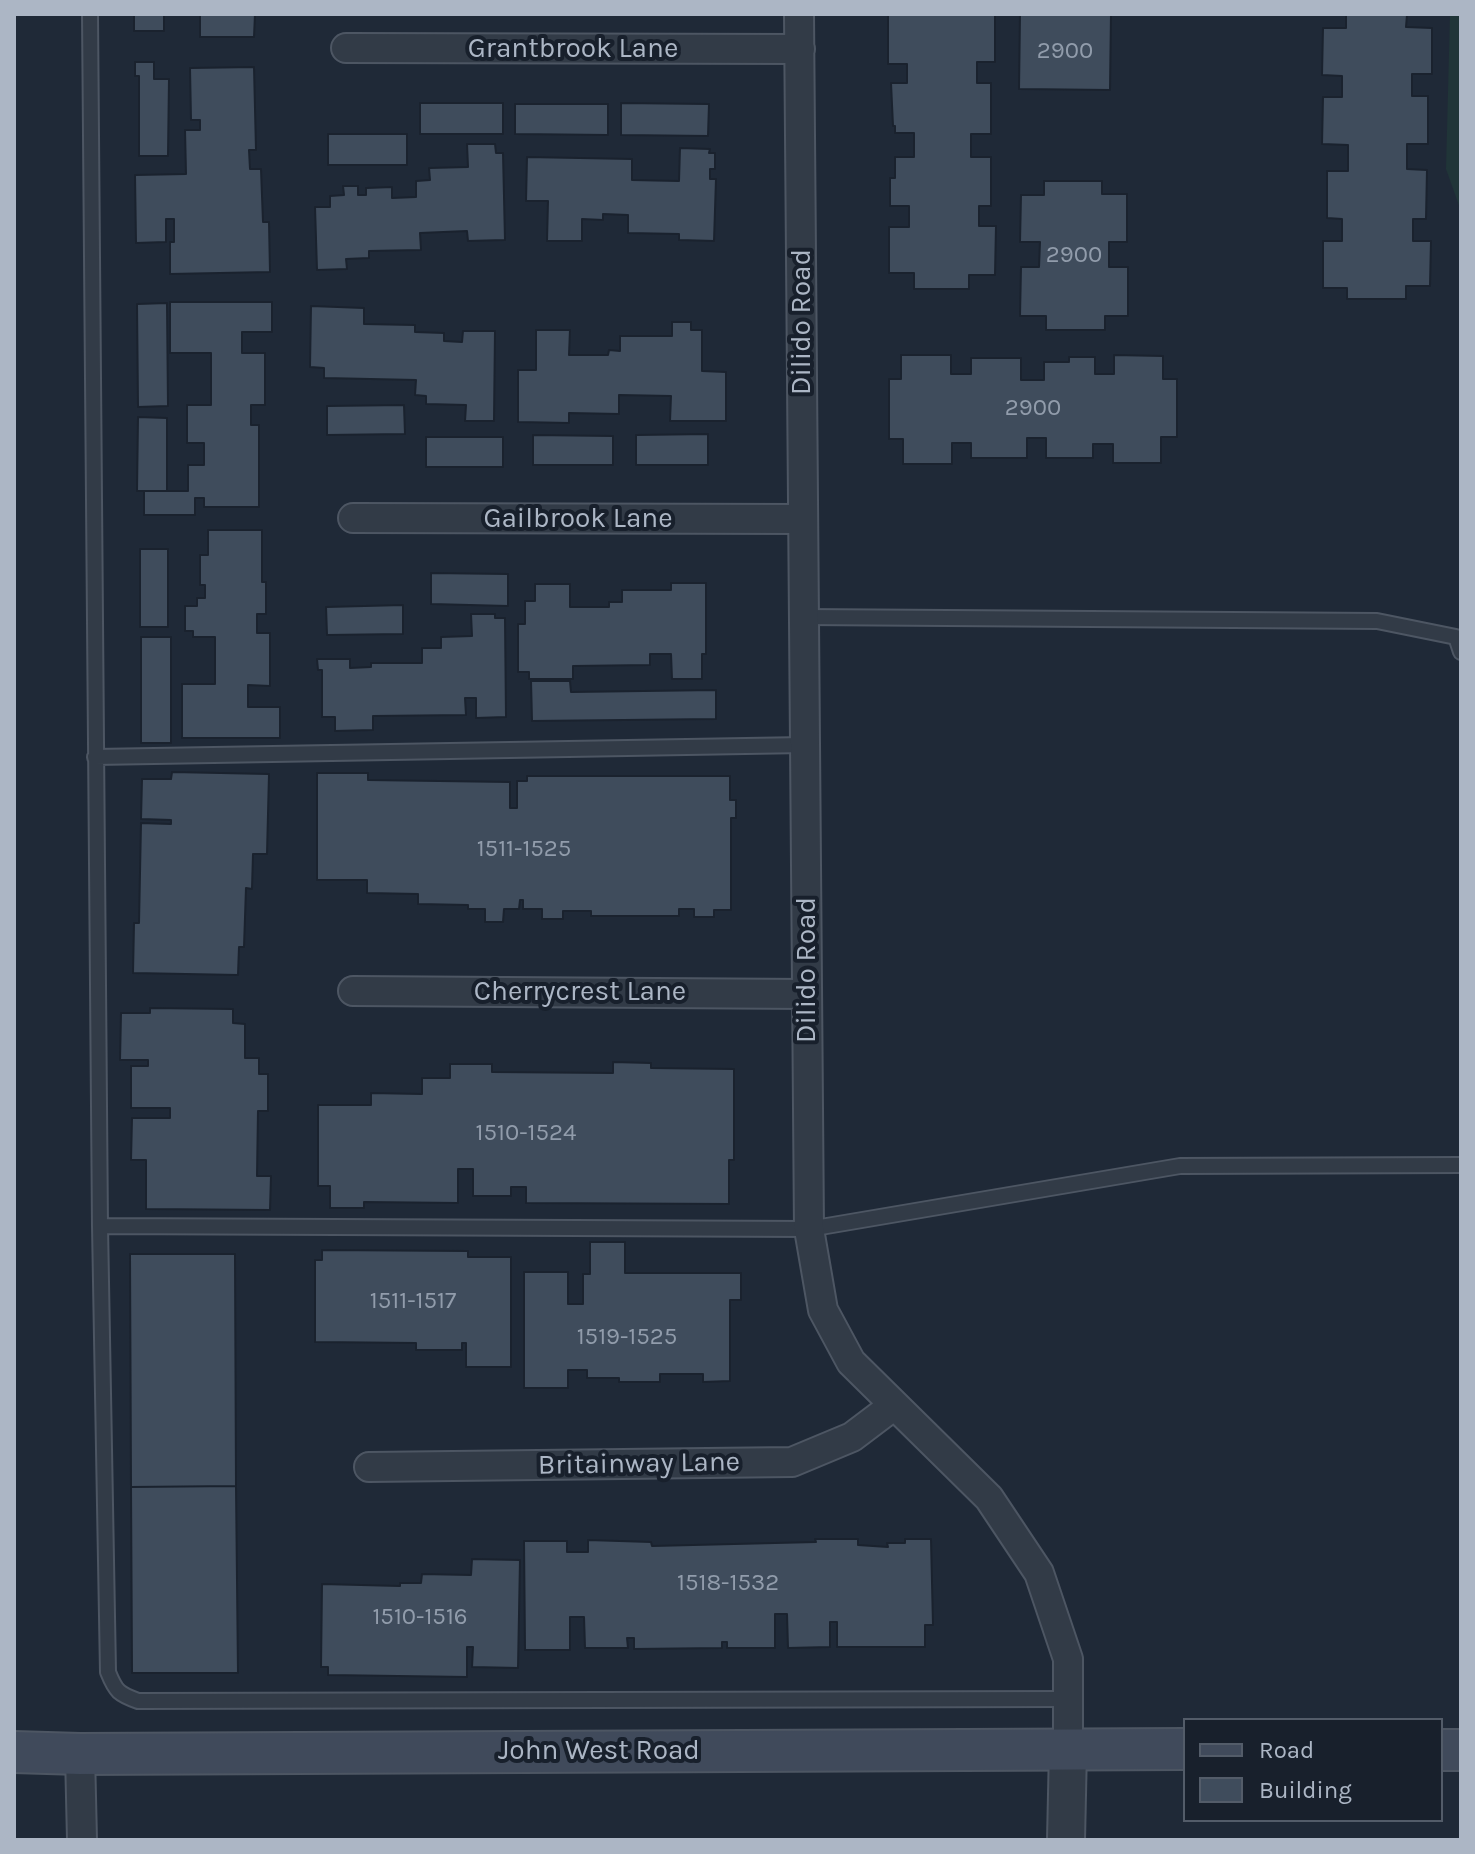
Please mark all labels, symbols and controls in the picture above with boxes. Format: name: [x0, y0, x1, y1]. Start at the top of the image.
street label: Grantbrook Lane: [468, 32, 678, 66]
house number: 2900: [1037, 37, 1093, 65]
house number: 2900: [1046, 241, 1102, 269]
street label: Dilido Road: [785, 249, 819, 395]
house number: 2900: [1005, 394, 1061, 422]
street label: Gailbrook Lane: [483, 502, 673, 536]
house number: 1511-1525: [477, 835, 571, 863]
street label: Dilido Road: [790, 897, 824, 1043]
street label: Cherrycrest Lane: [474, 975, 686, 1009]
house number: 1510-1524: [476, 1119, 576, 1147]
house number: 1511-1517: [370, 1287, 456, 1315]
house number: 1519-1525: [577, 1323, 677, 1351]
street label: Britainway Lane: [538, 1445, 740, 1483]
house number: 1518-1532: [677, 1569, 779, 1597]
house number: 1510-1516: [372, 1603, 468, 1631]
legend: [1183, 1718, 1443, 1822]
street label: John West Road: [498, 1734, 700, 1768]
text: Road: [1259, 1736, 1314, 1764]
text: Building: [1259, 1776, 1352, 1804]

